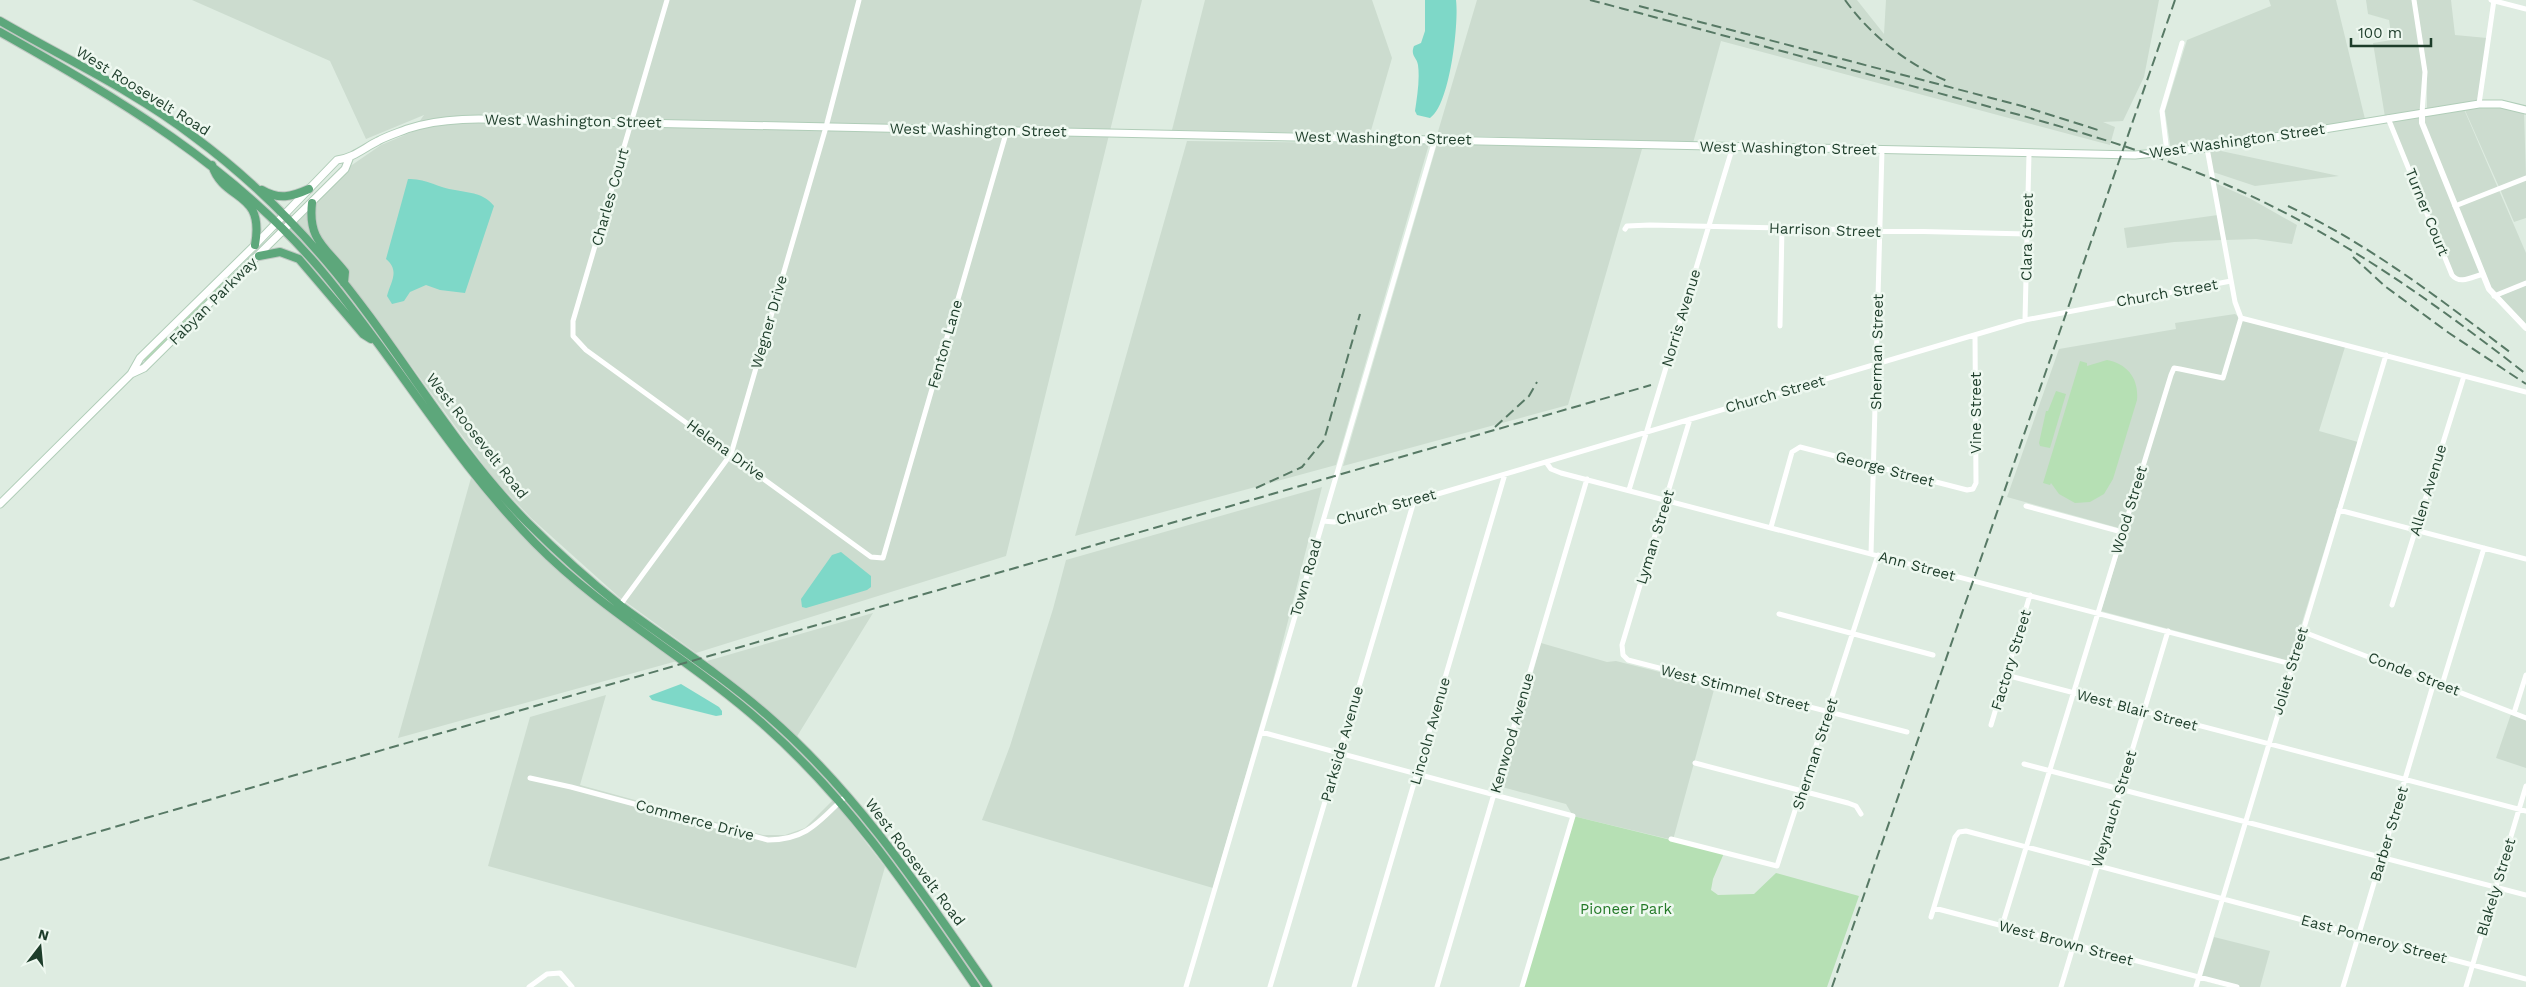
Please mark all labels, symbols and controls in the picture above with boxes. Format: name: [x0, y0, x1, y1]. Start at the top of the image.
scale bar: [2351, 15, 2431, 47]
text: 100 m: [2358, 24, 2402, 42]
street label: West Roosevelt Road: [73, 42, 213, 140]
street label: West Washington Street: [484, 110, 662, 132]
street label: West Washington Street: [889, 119, 1067, 141]
street label: West Washington Street: [2148, 120, 2327, 162]
street label: West Washington Street: [1294, 127, 1472, 149]
street label: West Washington Street: [1699, 137, 1877, 159]
street label: Charles Court: [587, 145, 633, 248]
street label: Turner Court: [2401, 166, 2453, 259]
street label: Clara Street: [2017, 192, 2037, 281]
street label: Harrison Street: [1769, 219, 1882, 241]
street label: Fabyan Parkway: [165, 253, 261, 349]
street label: Norris Avenue: [1658, 267, 1704, 369]
street label: Wegner Drive: [747, 273, 791, 371]
street label: Church Street: [2115, 275, 2220, 311]
street label: Sherman Street: [1867, 293, 1887, 410]
street label: Fenton Lane: [924, 298, 966, 390]
street label: West Roosevelt Road: [422, 370, 532, 502]
street label: Church Street: [1723, 371, 1828, 417]
street label: Vine Street: [1967, 371, 1985, 454]
street label: Helena Drive: [683, 415, 769, 485]
street label: Allen Avenue: [2406, 442, 2450, 538]
street label: George Street: [1834, 447, 1937, 491]
street label: Wood Street: [2107, 463, 2151, 556]
street label: Church Street: [1334, 485, 1439, 529]
street label: Lyman Street: [1632, 487, 1678, 586]
street label: Town Road: [1286, 537, 1326, 619]
street label: Ann Street: [1877, 547, 1958, 585]
street label: Factory Street: [1987, 607, 2035, 713]
street label: Joliet Street: [2268, 624, 2312, 717]
street label: Conde Street: [2366, 648, 2463, 700]
street label: West Stimmel Street: [1658, 661, 1812, 715]
street label: Kenwood Avenue: [1486, 671, 1538, 795]
street label: Lincoln Avenue: [1406, 675, 1454, 787]
street label: Parkside Avenue: [1317, 684, 1367, 804]
street label: West Blair Street: [2074, 685, 2200, 735]
street label: Sherman Street: [1789, 695, 1842, 812]
street label: Weyrauch Street: [2088, 748, 2141, 870]
street label: Barber Street: [2366, 784, 2412, 884]
street label: West Roosevelt Road: [861, 795, 969, 929]
street label: Commerce Drive: [634, 796, 756, 844]
street label: Blakely Street: [2473, 835, 2520, 938]
park label: Pioneer Park: [1580, 900, 1672, 918]
street label: East Pomeroy Street: [2299, 911, 2450, 967]
street label: West Brown Street: [1997, 916, 2136, 970]
north arrow: [15, 922, 65, 972]
text: N: [36, 925, 51, 944]

